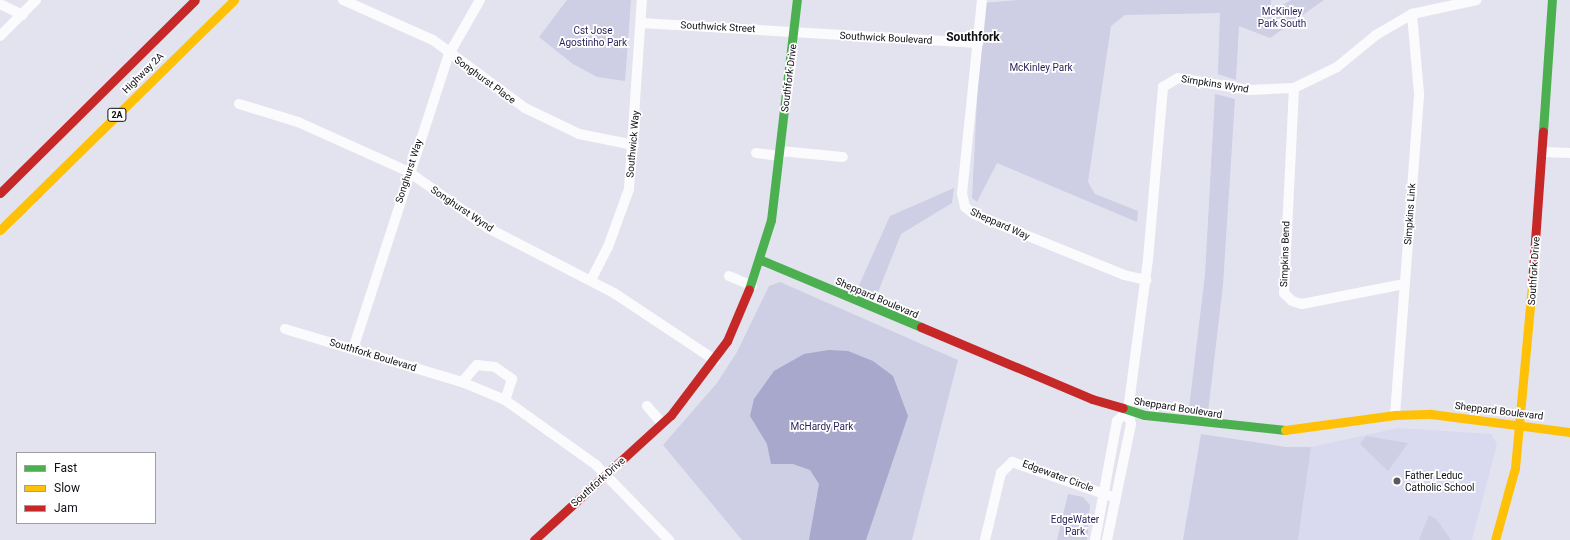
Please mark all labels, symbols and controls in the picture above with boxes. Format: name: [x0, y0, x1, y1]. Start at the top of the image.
park label: McKinley Park South: [1258, 5, 1306, 28]
street label: Southwick Street: [680, 19, 756, 35]
park label: Cst Jose Agostinho Park: [559, 24, 627, 48]
street label: Southwick Boulevard: [839, 30, 933, 46]
district label: Southfork: [946, 31, 1000, 45]
street label: Southfork Drive: [779, 43, 799, 113]
street label: Highway 2A: [120, 50, 166, 96]
street label: Songhurst Place: [452, 54, 518, 106]
park label: McKinley Park: [1009, 62, 1073, 74]
street label: Simpkins Wynd: [1180, 73, 1250, 95]
road number: 2A: [107, 108, 127, 122]
street label: Southwick Way: [624, 110, 642, 178]
street label: Songhurst Way: [393, 137, 425, 205]
street label: Simpkins Link: [1402, 183, 1418, 245]
street label: Songhurst Wynd: [428, 184, 496, 234]
street label: Sheppard Way: [968, 206, 1032, 242]
street label: Simpkins Bend: [1278, 221, 1292, 287]
street label: Southfork Drive: [1526, 236, 1542, 306]
street label: Sheppard Boulevard: [834, 275, 920, 321]
street label: Southfork Boulevard: [328, 336, 418, 374]
street label: Sheppard Boulevard: [1133, 395, 1223, 421]
street label: Sheppard Boulevard: [1454, 400, 1544, 422]
park label: McHardy Park: [791, 421, 853, 433]
legend: [16, 452, 156, 524]
street label: Southfork Drive: [569, 455, 627, 509]
street label: Edgewater Circle: [1021, 458, 1095, 494]
text: Fast: [54, 461, 77, 475]
place label: Father Leduc Catholic School: [1405, 469, 1475, 492]
marker: Father Leduc Catholic School: [1392, 476, 1402, 486]
text: Slow: [54, 481, 80, 495]
text: Jam: [54, 501, 78, 515]
park label: EdgeWater Park: [1051, 513, 1099, 536]

